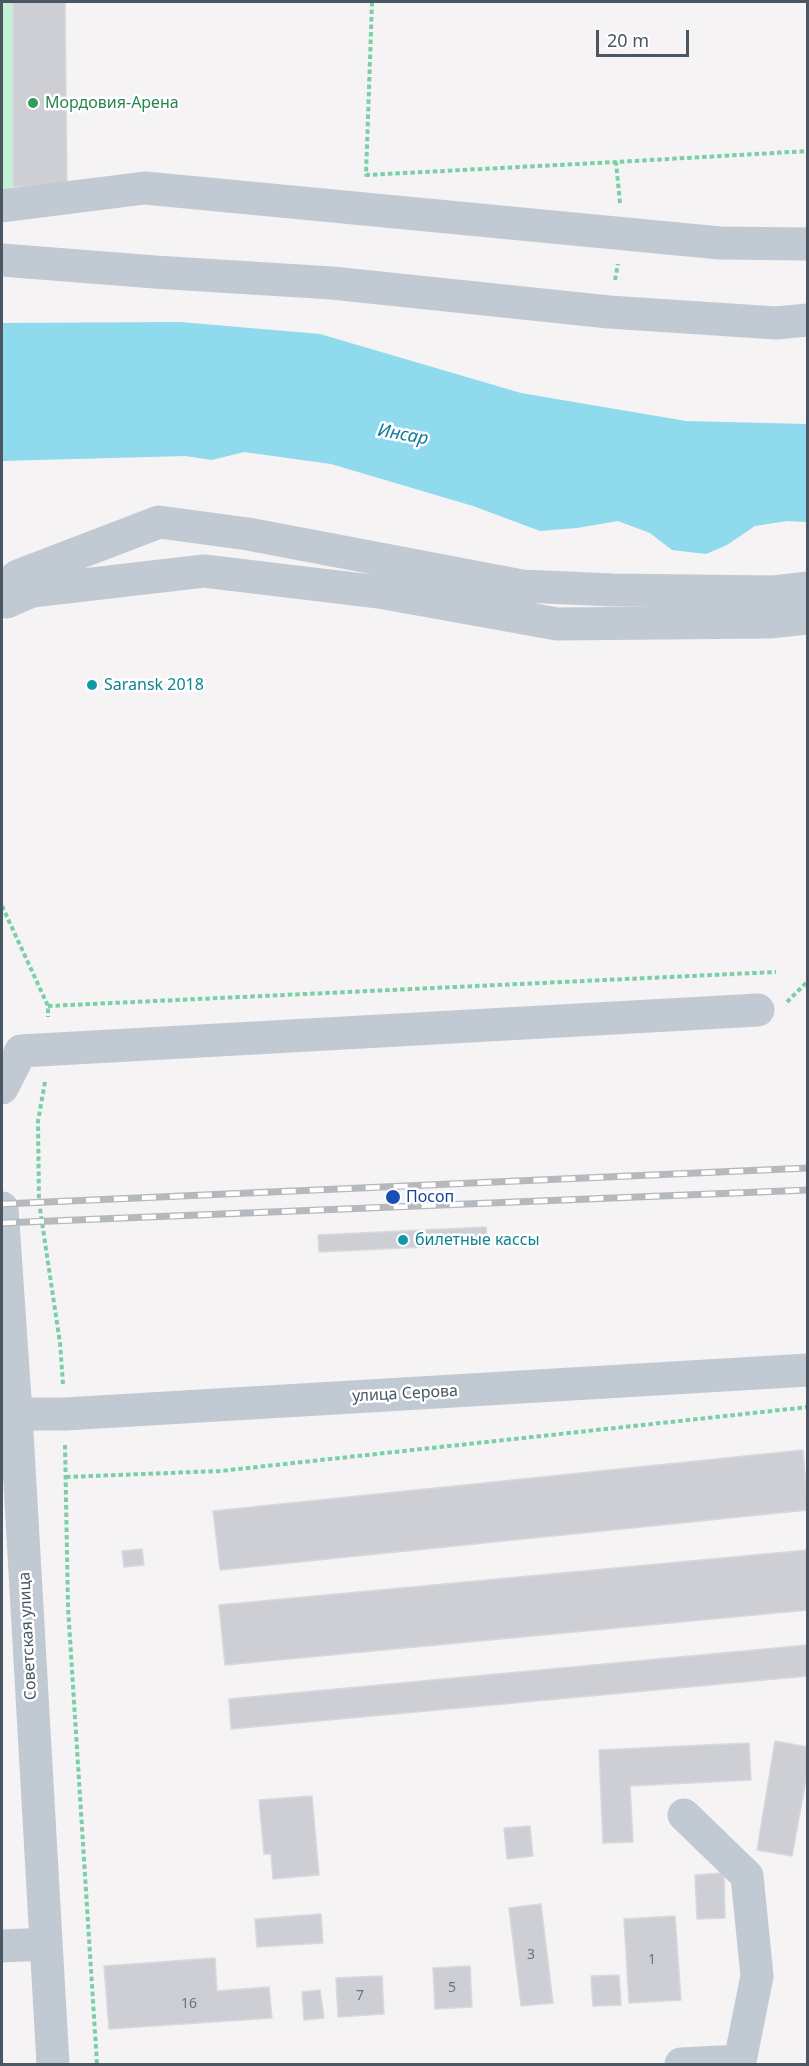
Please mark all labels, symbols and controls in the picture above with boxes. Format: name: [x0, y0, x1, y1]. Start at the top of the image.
scale bar: [599, 18, 692, 56]
text: 20 m: [607, 28, 649, 52]
place label: Мордовия-Арена: [45, 93, 179, 113]
marker: Мордовия-Арена: [26, 96, 40, 110]
water label: Инсар: [376, 420, 430, 450]
place label: Saransk 2018: [104, 675, 204, 695]
marker: Saransk 2018: [85, 678, 99, 692]
place label: Посоп: [406, 1187, 454, 1207]
marker: Посоп: [384, 1188, 402, 1206]
place label: билетные кассы: [415, 1230, 540, 1250]
marker: билетные кассы: [396, 1233, 410, 1247]
street label: улица Серова: [352, 1382, 458, 1406]
street label: Советская улица: [15, 1571, 41, 1701]
house number: 3: [527, 1947, 535, 1963]
house number: 1: [648, 1952, 656, 1968]
house number: 5: [448, 1980, 456, 1996]
house number: 7: [356, 1988, 364, 2004]
house number: 16: [181, 1996, 197, 2012]

